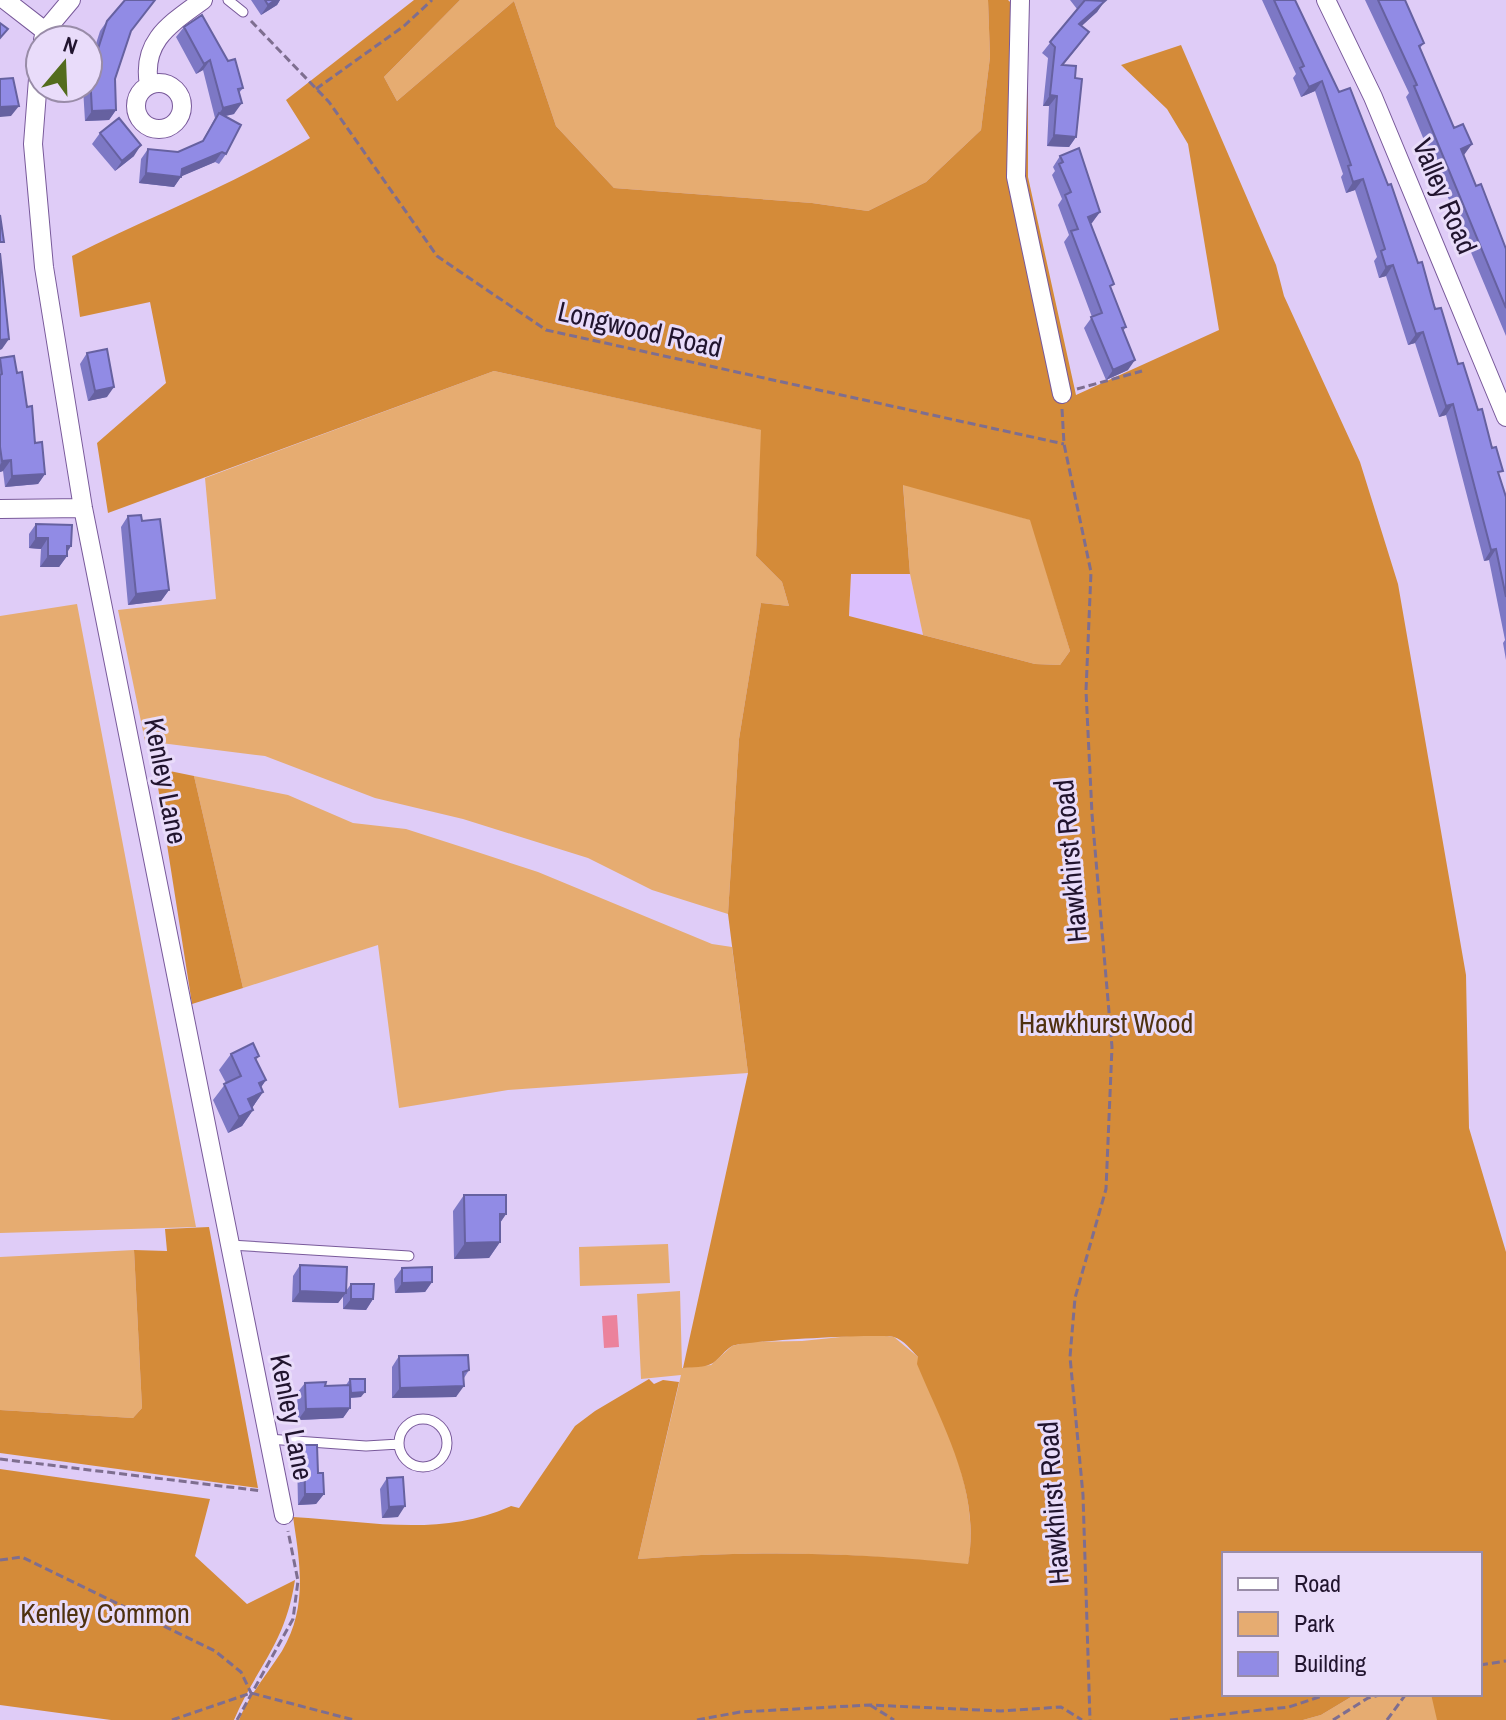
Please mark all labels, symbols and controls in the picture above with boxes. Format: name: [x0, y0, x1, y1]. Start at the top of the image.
north arrow: [24, 24, 104, 104]
text: N: [59, 29, 82, 61]
street label: Valley Road: [1404, 132, 1486, 260]
street label: Longwood Road: [554, 292, 726, 366]
street label: Kenley Lane: [135, 715, 197, 847]
street label: Hawkhirst Road: [1044, 778, 1096, 944]
park label: Hawkhurst Wood: [1019, 1004, 1193, 1042]
street label: Kenley Lane: [261, 1351, 323, 1483]
street label: Hawkhirst Road: [1028, 1420, 1078, 1586]
legend: [1222, 1552, 1482, 1696]
text: Road: [1294, 1567, 1341, 1599]
park label: Kenley Common: [20, 1594, 190, 1632]
text: Park: [1294, 1607, 1335, 1639]
text: Building: [1294, 1647, 1366, 1679]

